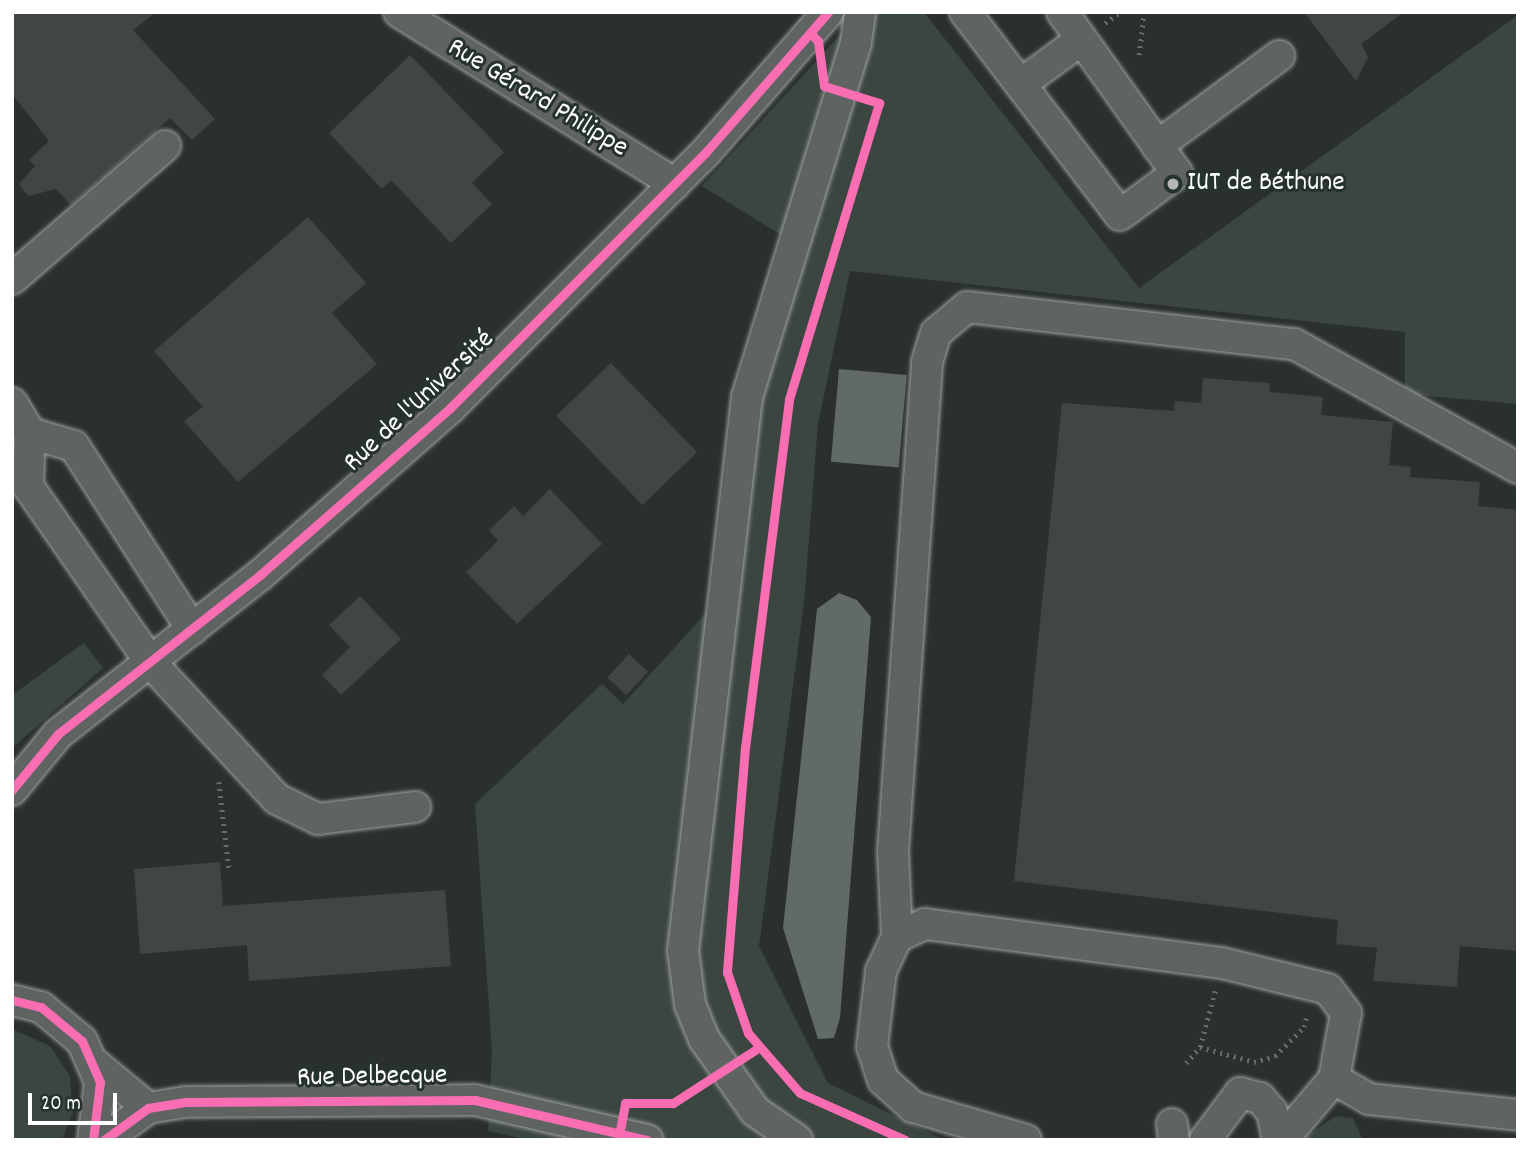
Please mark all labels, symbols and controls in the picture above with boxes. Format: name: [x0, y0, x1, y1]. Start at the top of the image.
street label: Rue Gérard Philippe: [441, 32, 633, 166]
place label: IUT de Béthune: [1187, 167, 1344, 201]
marker: IUT de Béthune: [1165, 176, 1181, 192]
street label: Rue de l'Université: [338, 324, 502, 480]
street label: Rue Delbecque: [297, 1060, 447, 1096]
scale bar: [32, 1078, 121, 1122]
text: 20 m: [41, 1090, 81, 1120]

